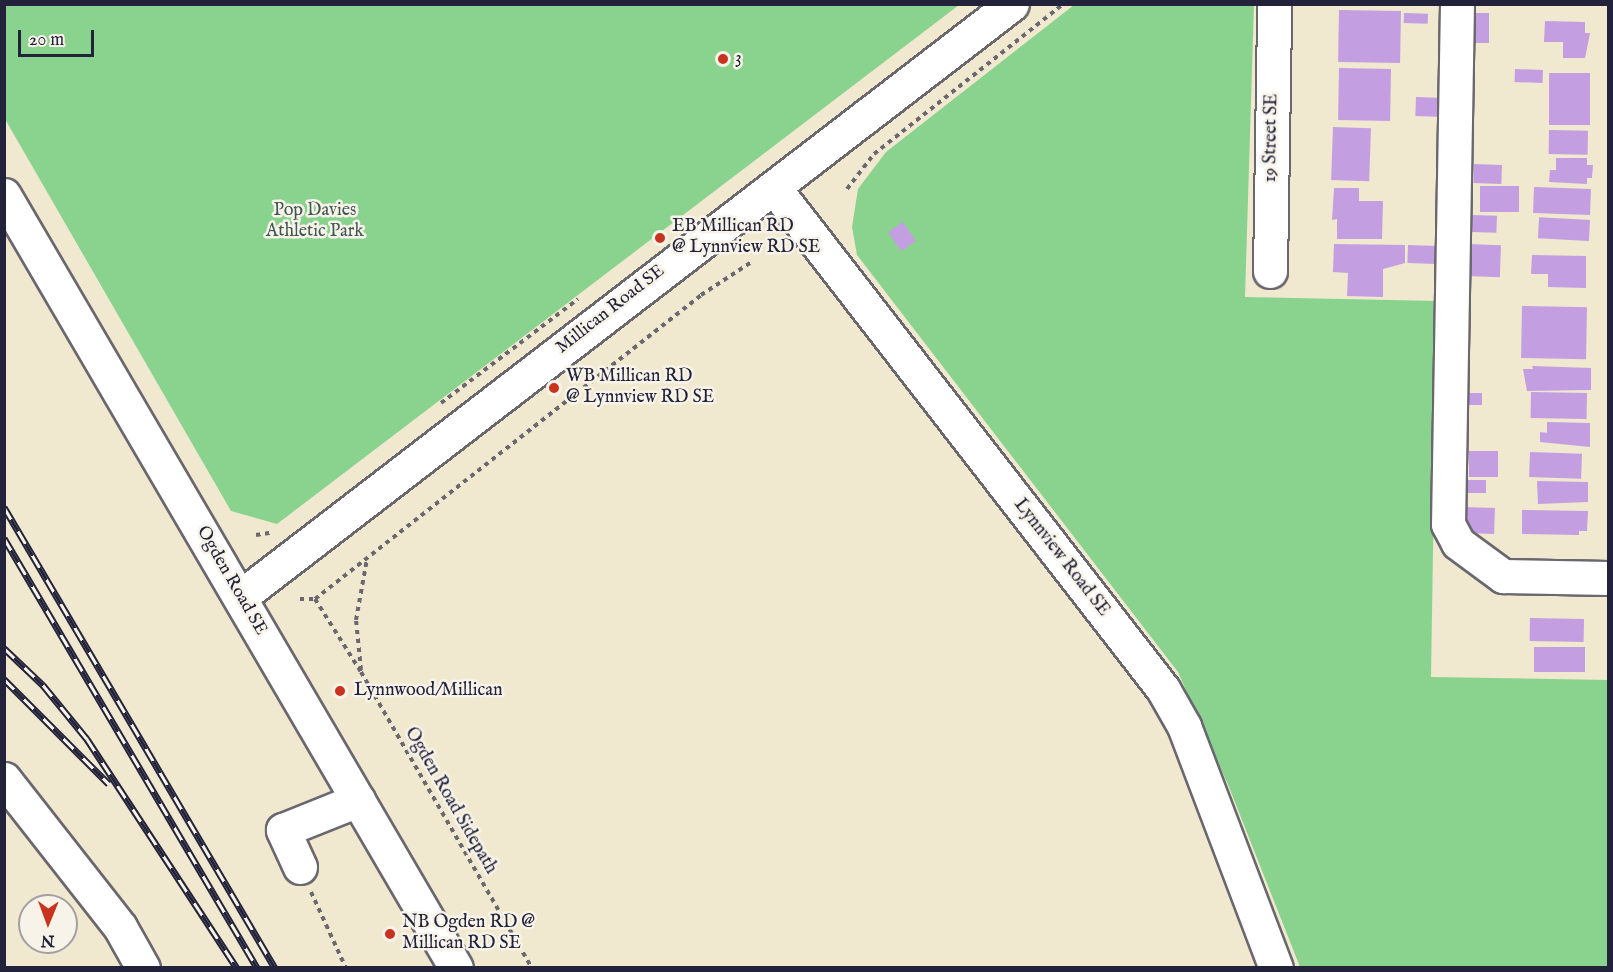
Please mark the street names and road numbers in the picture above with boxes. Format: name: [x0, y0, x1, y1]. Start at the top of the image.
street label: 19 Street SE: [1260, 93, 1284, 183]
street label: Millican Road SE: [552, 261, 670, 359]
street label: Lynnview Road SE: [1008, 495, 1114, 621]
street label: Ogden Road SE: [191, 523, 271, 639]
street label: Ogden Road Sidepath: [399, 724, 501, 878]

